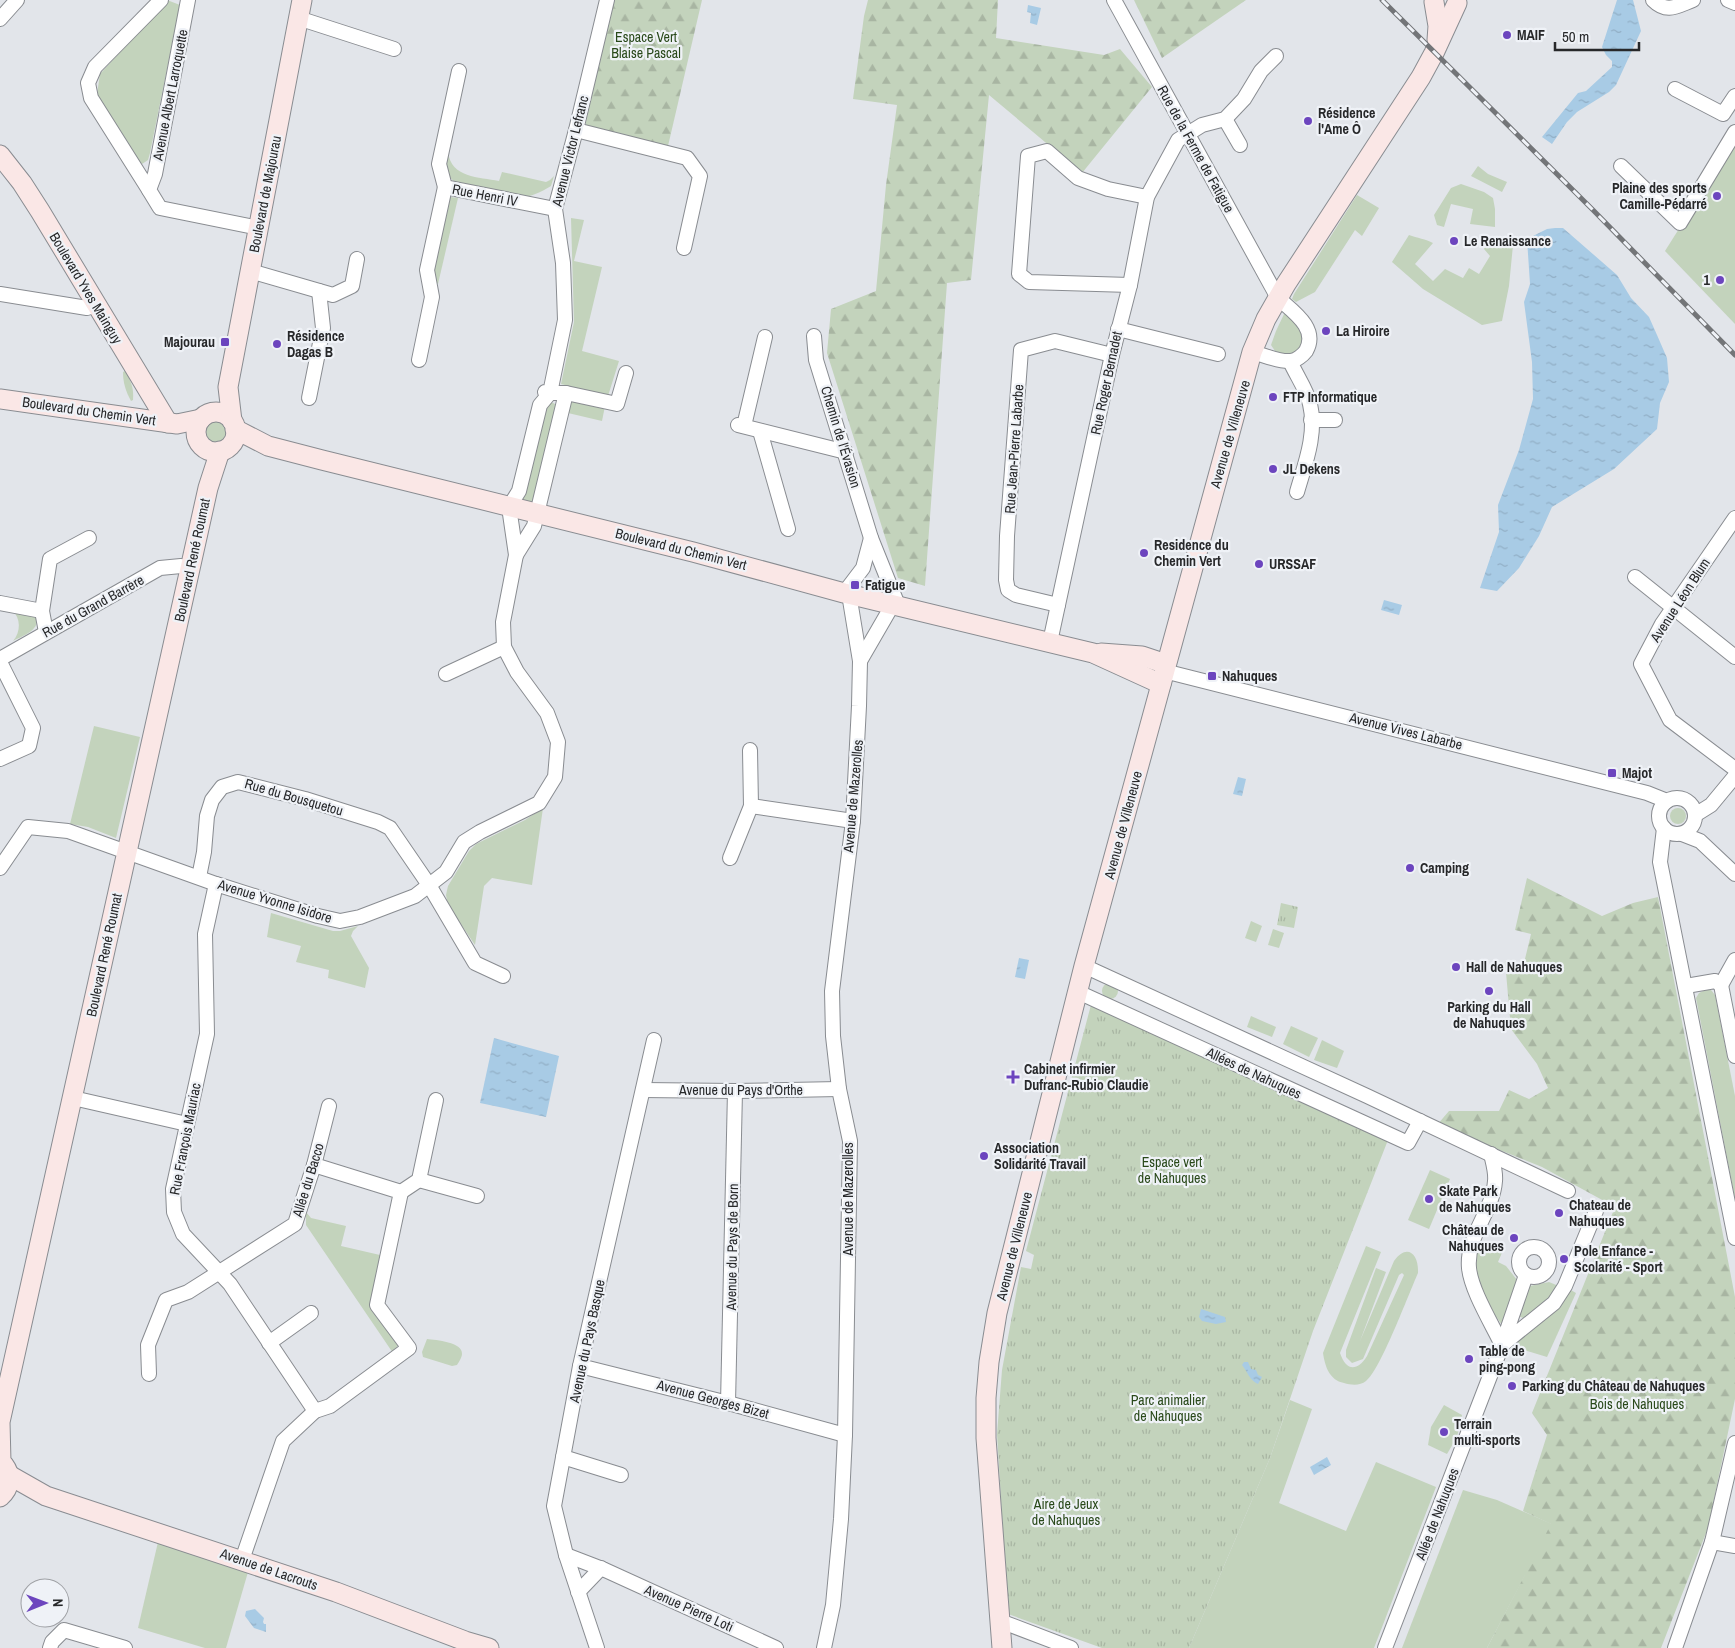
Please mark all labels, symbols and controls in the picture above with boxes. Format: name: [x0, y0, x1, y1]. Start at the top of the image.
scale bar: [1555, 20, 1639, 52]
place label: MAIF: [1517, 26, 1545, 44]
text: 50 m: [1562, 26, 1589, 47]
street label: Avenue Albert Larroquette: [148, 28, 192, 163]
park label: Espace Vert Blaise Pascal: [611, 28, 681, 62]
marker: MAIF: [1501, 29, 1513, 41]
street label: Rue de la Ferme de Fatigue: [1154, 82, 1238, 216]
street label: Avenue Victor Lefranc: [547, 94, 592, 209]
place label: Résidence l'Ame Ô: [1318, 104, 1375, 138]
marker: Résidence l'Ame Ô: [1302, 115, 1314, 127]
street label: Boulevard de Majourau: [245, 134, 285, 254]
place label: Plaine des sports Camille-Pédarré: [1612, 179, 1707, 213]
street label: Rue Henri IV: [451, 180, 520, 210]
marker: Plaine des sports Camille-Pédarré: [1711, 190, 1723, 202]
street label: Boulevard Yves Mainguy: [46, 229, 126, 347]
place label: Le Renaissance: [1464, 232, 1551, 250]
marker: Le Renaissance: [1448, 235, 1460, 247]
place label: 1: [1704, 271, 1711, 289]
marker: 1: [1714, 274, 1726, 286]
place label: La Hiroire: [1336, 322, 1390, 340]
marker: La Hiroire: [1320, 325, 1332, 337]
place label: Résidence Dagas B: [287, 327, 344, 361]
street label: Rue Roger Bernadet: [1086, 330, 1126, 436]
place label: Majourau: [164, 333, 215, 351]
marker: Majourau: [219, 336, 231, 348]
marker: Résidence Dagas B: [271, 338, 283, 350]
street label: Avenue de Villeneuve: [1206, 378, 1254, 491]
street label: Chemin de l'Évasion: [817, 384, 865, 490]
street label: Rue Jean-Pierre Labarbe: [1001, 384, 1027, 514]
place label: FTP Informatique: [1283, 388, 1377, 406]
marker: FTP Informatique: [1267, 391, 1279, 403]
street label: Boulevard du Chemin Vert: [21, 393, 157, 429]
place label: JL Dekens: [1283, 460, 1340, 478]
marker: JL Dekens: [1267, 463, 1279, 475]
street label: Boulevard René Roumat: [170, 497, 214, 623]
street label: Boulevard du Chemin Vert: [613, 524, 749, 574]
place label: Residence du Chemin Vert: [1154, 536, 1229, 570]
marker: Residence du Chemin Vert: [1138, 547, 1150, 559]
place label: URSSAF: [1269, 555, 1316, 573]
street label: Avenue Léon Blum: [1646, 555, 1714, 646]
marker: URSSAF: [1253, 558, 1265, 570]
street label: Rue du Grand Barrère: [39, 571, 147, 641]
place label: Fatigue: [865, 576, 905, 594]
marker: Fatigue: [849, 579, 861, 591]
place label: Nahuques: [1222, 667, 1278, 685]
marker: Nahuques: [1206, 670, 1218, 682]
street label: Avenue Vives Labarbe: [1347, 708, 1464, 754]
street label: Avenue de Mazerolles: [839, 738, 867, 854]
place label: Majot: [1622, 764, 1652, 782]
marker: Majot: [1606, 767, 1618, 779]
street label: Avenue de Villeneuve: [1100, 769, 1146, 882]
street label: Rue du Bousquetou: [243, 774, 345, 820]
place label: Camping: [1420, 859, 1469, 877]
marker: Camping: [1404, 862, 1416, 874]
street label: Avenue Yvonne Isidore: [215, 875, 334, 927]
street label: Boulevard René Roumat: [82, 892, 126, 1018]
place label: Hall de Nahuques: [1466, 958, 1562, 976]
marker: Hall de Nahuques: [1450, 961, 1462, 973]
marker: Parking du Hall de Nahuques: [1483, 985, 1495, 997]
place label: Parking du Hall de Nahuques: [1447, 998, 1531, 1032]
street label: Allées de Nahuques: [1203, 1043, 1305, 1103]
place label: Cabinet infirmier Dufranc-Rubio Claudie: [1024, 1060, 1148, 1094]
marker: Cabinet infirmier Dufranc-Rubio Claudie: [1006, 1070, 1020, 1084]
street label: Rue François Mauriac: [165, 1081, 205, 1196]
street label: Avenue du Pays d'Orthe: [678, 1081, 803, 1099]
place label: Association Solidarité Travail: [994, 1139, 1086, 1173]
street label: Allée du Bacco: [288, 1141, 328, 1220]
street label: Avenue de Mazerolles: [839, 1142, 857, 1257]
marker: Association Solidarité Travail: [978, 1150, 990, 1162]
park label: Espace vert de Nahuques: [1138, 1153, 1206, 1187]
place label: Skate Park de Nahuques: [1439, 1182, 1511, 1216]
street label: Avenue du Pays de Born: [722, 1183, 742, 1312]
street label: Avenue de Villeneuve: [992, 1190, 1036, 1303]
marker: Skate Park de Nahuques: [1423, 1193, 1435, 1205]
place label: Chateau de Nahuques: [1569, 1196, 1631, 1230]
marker: Chateau de Nahuques: [1553, 1207, 1565, 1219]
place label: Château de Nahuques: [1442, 1221, 1504, 1255]
marker: Château de Nahuques: [1508, 1232, 1520, 1244]
place label: Pole Enfance - Scolarité - Sport: [1574, 1242, 1663, 1276]
marker: Pole Enfance - Scolarité - Sport: [1558, 1253, 1570, 1265]
street label: Avenue du Pays Basque: [565, 1278, 609, 1405]
place label: Table de ping-pong: [1479, 1342, 1535, 1376]
marker: Table de ping-pong: [1463, 1353, 1475, 1365]
street label: Avenue Georges Bizet: [654, 1375, 771, 1423]
place label: Parking du Château de Nahuques: [1522, 1377, 1705, 1395]
marker: Parking du Château de Nahuques: [1506, 1380, 1518, 1392]
park label: Parc animalier de Nahuques: [1131, 1391, 1205, 1425]
park label: Bois de Nahuques: [1590, 1395, 1684, 1413]
place label: Terrain multi-sports: [1454, 1415, 1520, 1449]
marker: Terrain multi-sports: [1438, 1426, 1450, 1438]
street label: Allée de Nahuques: [1411, 1465, 1463, 1563]
park label: Aire de Jeux de Nahuques: [1032, 1495, 1100, 1529]
street label: Avenue de Lacrouts: [217, 1544, 320, 1594]
north arrow: [20, 1578, 70, 1628]
street label: Avenue Pierre Loti: [641, 1580, 736, 1636]
text: N: [49, 1598, 67, 1607]

